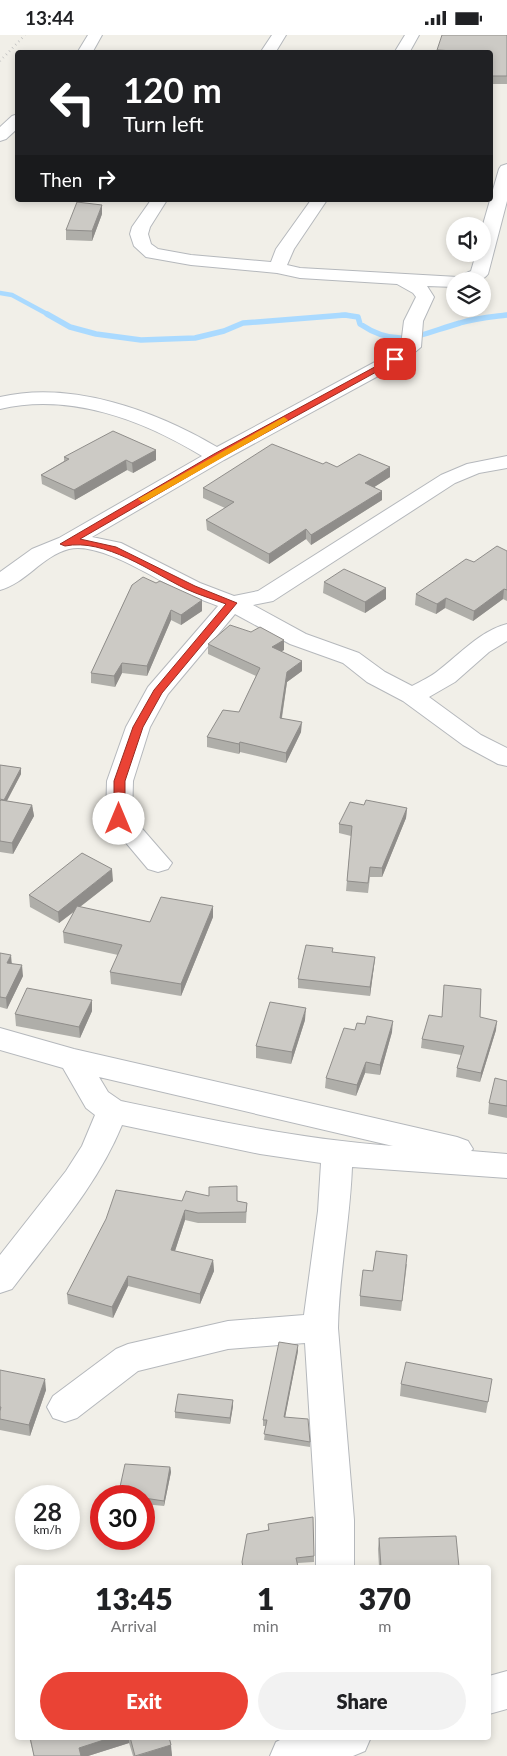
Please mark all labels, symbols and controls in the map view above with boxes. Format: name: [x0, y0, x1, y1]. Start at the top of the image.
text: 13:44: [25, 6, 74, 29]
text: 120 m: [123, 68, 222, 110]
icon: left: [40, 70, 105, 135]
text: Turn left: [123, 110, 204, 137]
icon: right: [92, 165, 120, 193]
text: Then: [40, 168, 82, 191]
map controls: [446, 217, 491, 317]
button: sound: [446, 217, 491, 262]
button: layers: [446, 272, 491, 317]
pin: [374, 338, 416, 380]
icon: arrive: [381, 345, 409, 373]
position arrow: [92, 792, 144, 844]
speed limit sign: 30: [90, 1485, 155, 1550]
text: 28: [33, 1496, 62, 1526]
text: km/h: [33, 1522, 62, 1537]
text: 13:45: [95, 1580, 173, 1616]
text: 1: [257, 1580, 274, 1616]
text: 370: [359, 1580, 411, 1616]
text: Arrival: [111, 1616, 157, 1635]
text: min: [253, 1616, 279, 1635]
text: m: [378, 1616, 391, 1635]
button: Exit: [40, 1672, 248, 1730]
button: Share: [258, 1672, 466, 1730]

